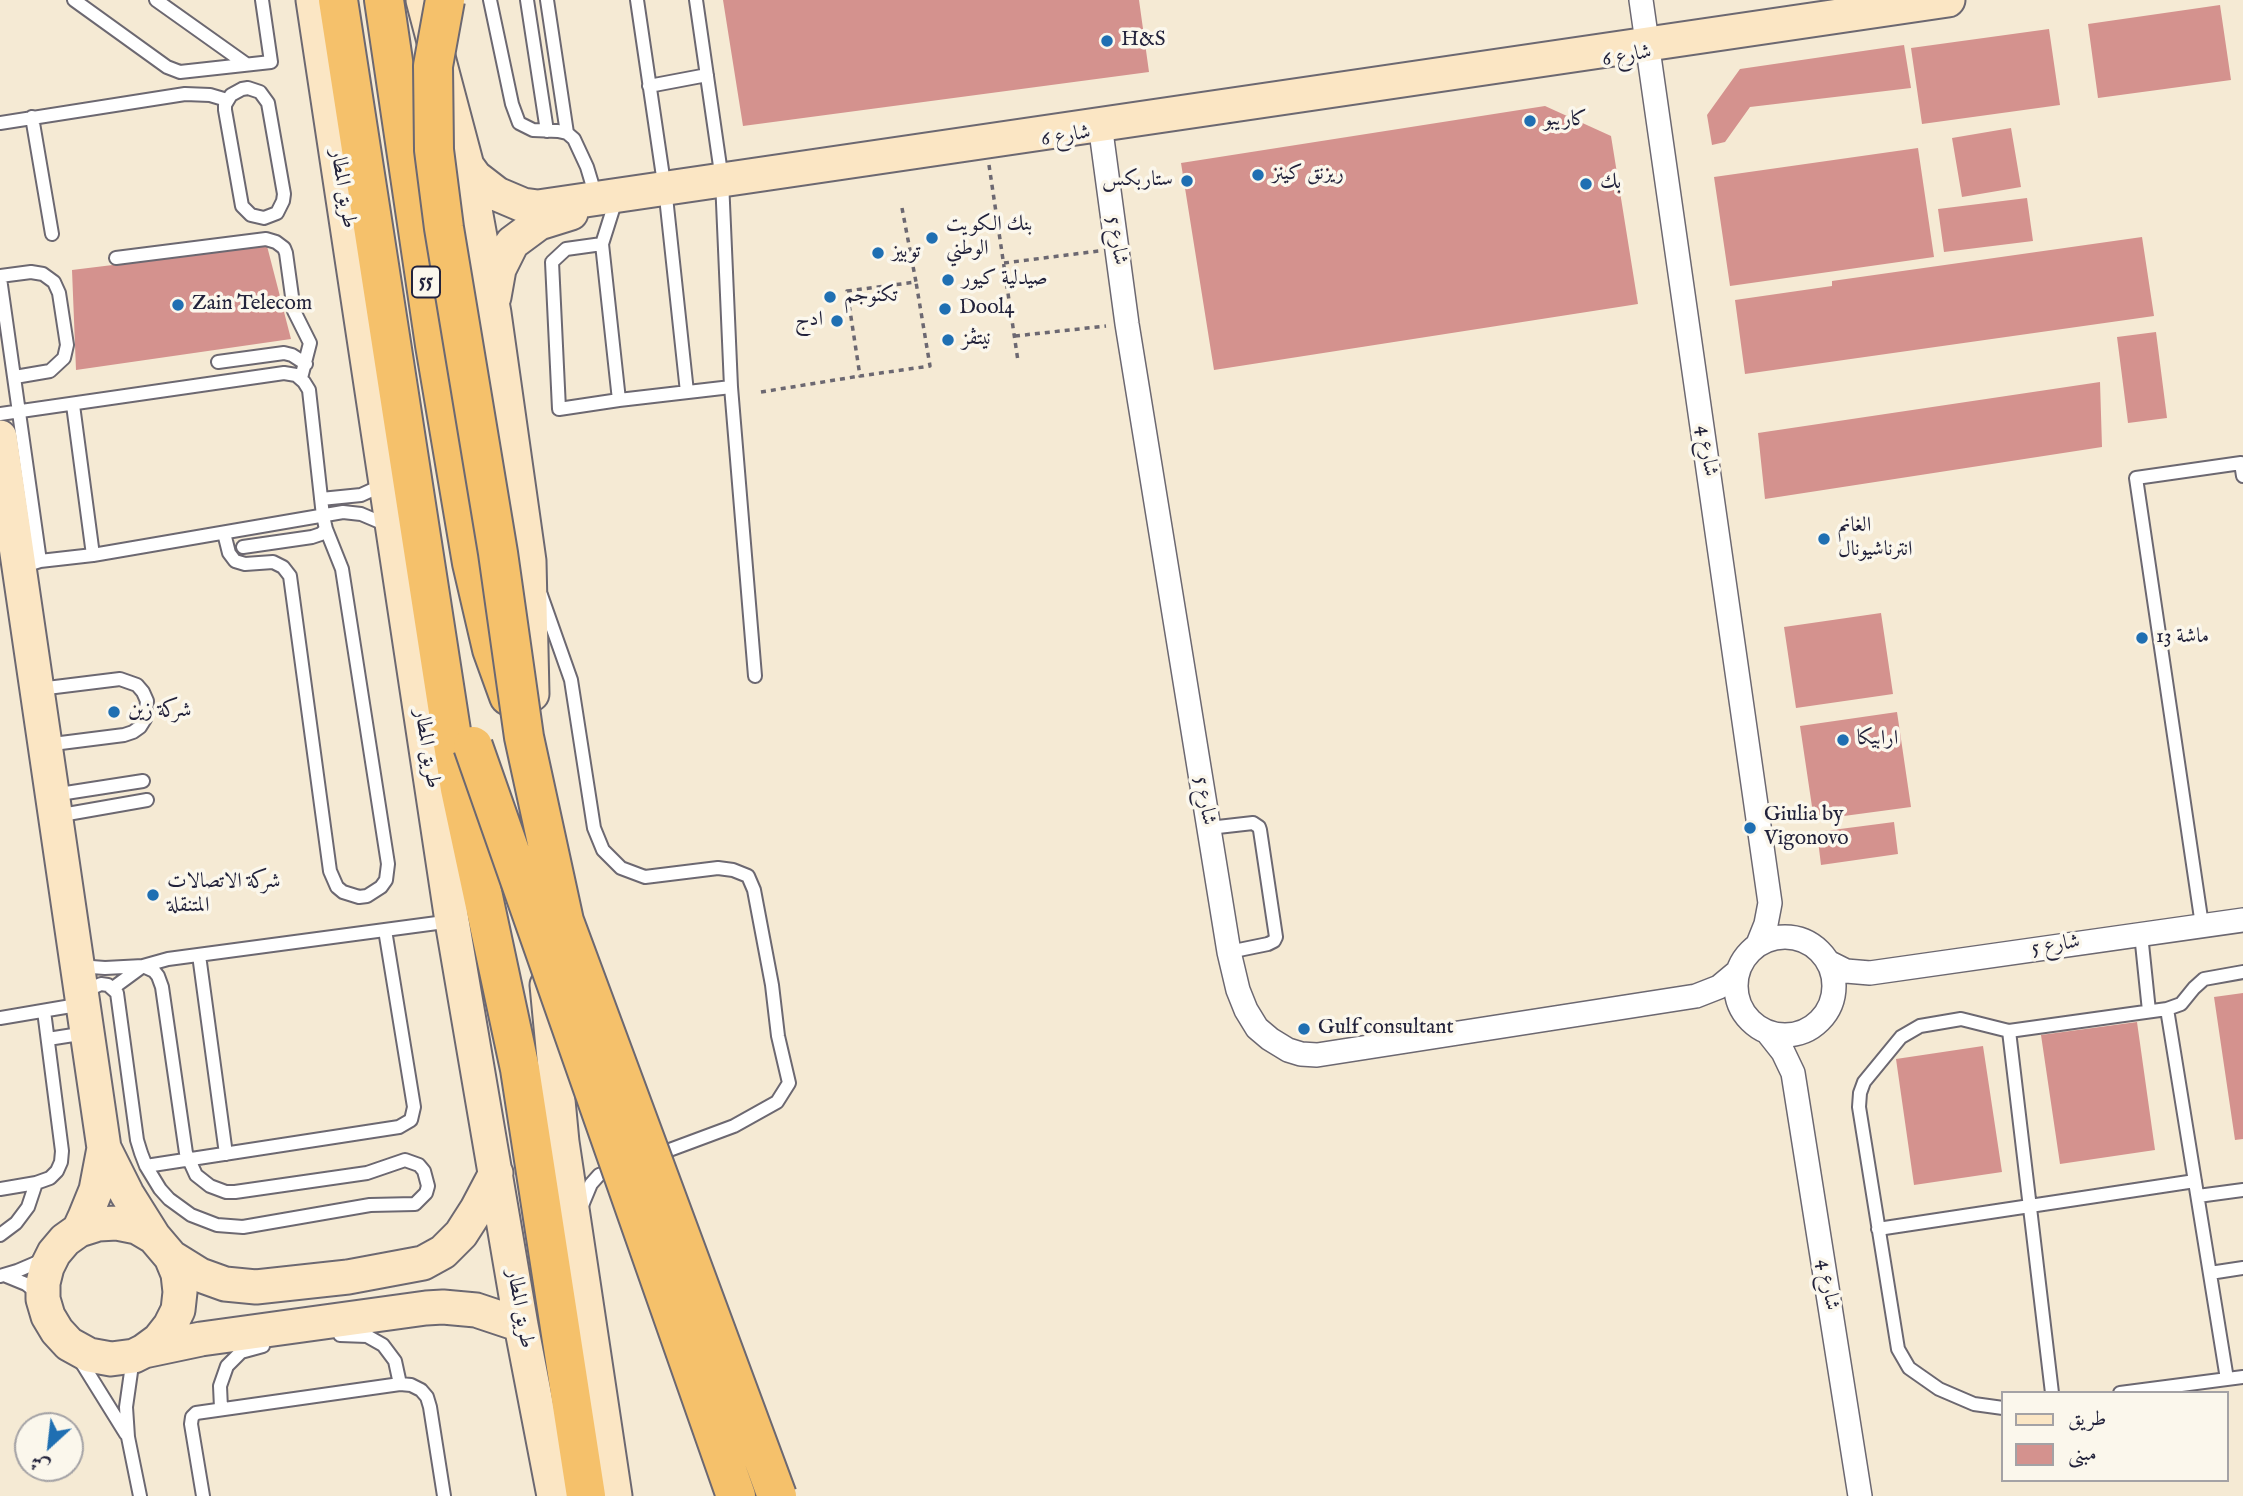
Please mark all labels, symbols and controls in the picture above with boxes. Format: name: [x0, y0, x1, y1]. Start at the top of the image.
place label: H&S: [1121, 28, 1166, 54]
marker: H&S: [1099, 33, 1115, 49]
street label: شارع 6: [1600, 40, 1654, 74]
place label: كاريبو: [1544, 108, 1587, 134]
marker: كاريبو: [1522, 113, 1538, 129]
street label: شارع 6: [1039, 121, 1093, 153]
street label: طريق المطار: [323, 148, 361, 230]
place label: ريزنق كينز: [1272, 162, 1344, 188]
marker: ريزنق كينز: [1250, 167, 1266, 183]
place label: ستاربكس: [1102, 168, 1173, 194]
place label: بك: [1600, 171, 1621, 197]
marker: ستاربكس: [1179, 173, 1195, 189]
marker: بك: [1578, 176, 1594, 192]
place label: بنك الكويت الوطني: [946, 213, 1032, 263]
street label: شارع 5: [1100, 215, 1132, 267]
marker: بنك الكويت الوطني: [924, 230, 940, 246]
place label: توبيز: [892, 240, 920, 266]
marker: توبيز: [870, 245, 886, 261]
road number: 55: [412, 266, 440, 298]
place label: صيدلية كيور: [962, 267, 1048, 293]
marker: صيدلية كيور: [940, 272, 956, 288]
place label: تكنوجم: [844, 284, 897, 310]
marker: تكنوجم: [822, 289, 838, 305]
place label: Zain Telecom: [192, 292, 312, 318]
place label: Dool4: [959, 296, 1014, 322]
marker: Zain Telecom: [170, 297, 186, 313]
marker: Dool4: [937, 301, 953, 317]
place label: ادج: [795, 308, 823, 334]
marker: ادج: [829, 313, 845, 329]
place label: نيتڤز: [962, 327, 991, 353]
marker: نيتڤز: [940, 332, 956, 348]
street label: شارع 4: [1690, 424, 1722, 478]
place label: الغانم انترناشيونال: [1838, 514, 1913, 564]
marker: الغانم انترناشيونال: [1816, 531, 1832, 547]
place label: ماشة 13: [2156, 625, 2209, 651]
marker: ماشة 13: [2134, 630, 2150, 646]
place label: شركة زين: [128, 699, 191, 725]
marker: شركة زين: [106, 704, 122, 720]
street label: طريق المطار: [407, 708, 445, 790]
place label: ارابيكا: [1857, 727, 1898, 753]
marker: ارابيكا: [1835, 732, 1851, 748]
street label: شارع 5: [1188, 775, 1220, 827]
place label: Giulia by Vigonovo: [1764, 803, 1849, 853]
marker: Giulia by Vigonovo: [1742, 820, 1758, 836]
place label: شركة الاتصالات المتنقلة: [167, 870, 280, 920]
marker: شركة الاتصالات المتنقلة: [145, 887, 161, 903]
street label: شارع 5: [2030, 930, 2082, 962]
place label: Gulf consultant: [1318, 1016, 1454, 1042]
marker: Gulf consultant: [1296, 1021, 1312, 1037]
street label: شارع 4: [1811, 1258, 1843, 1312]
street label: طريق المطار: [500, 1268, 538, 1350]
legend: [2002, 1391, 2229, 1482]
text: طريق: [2068, 1406, 2106, 1433]
north arrow: [14, 1412, 84, 1482]
text: مبنى: [2068, 1441, 2097, 1468]
text: ش: [27, 1449, 54, 1479]

